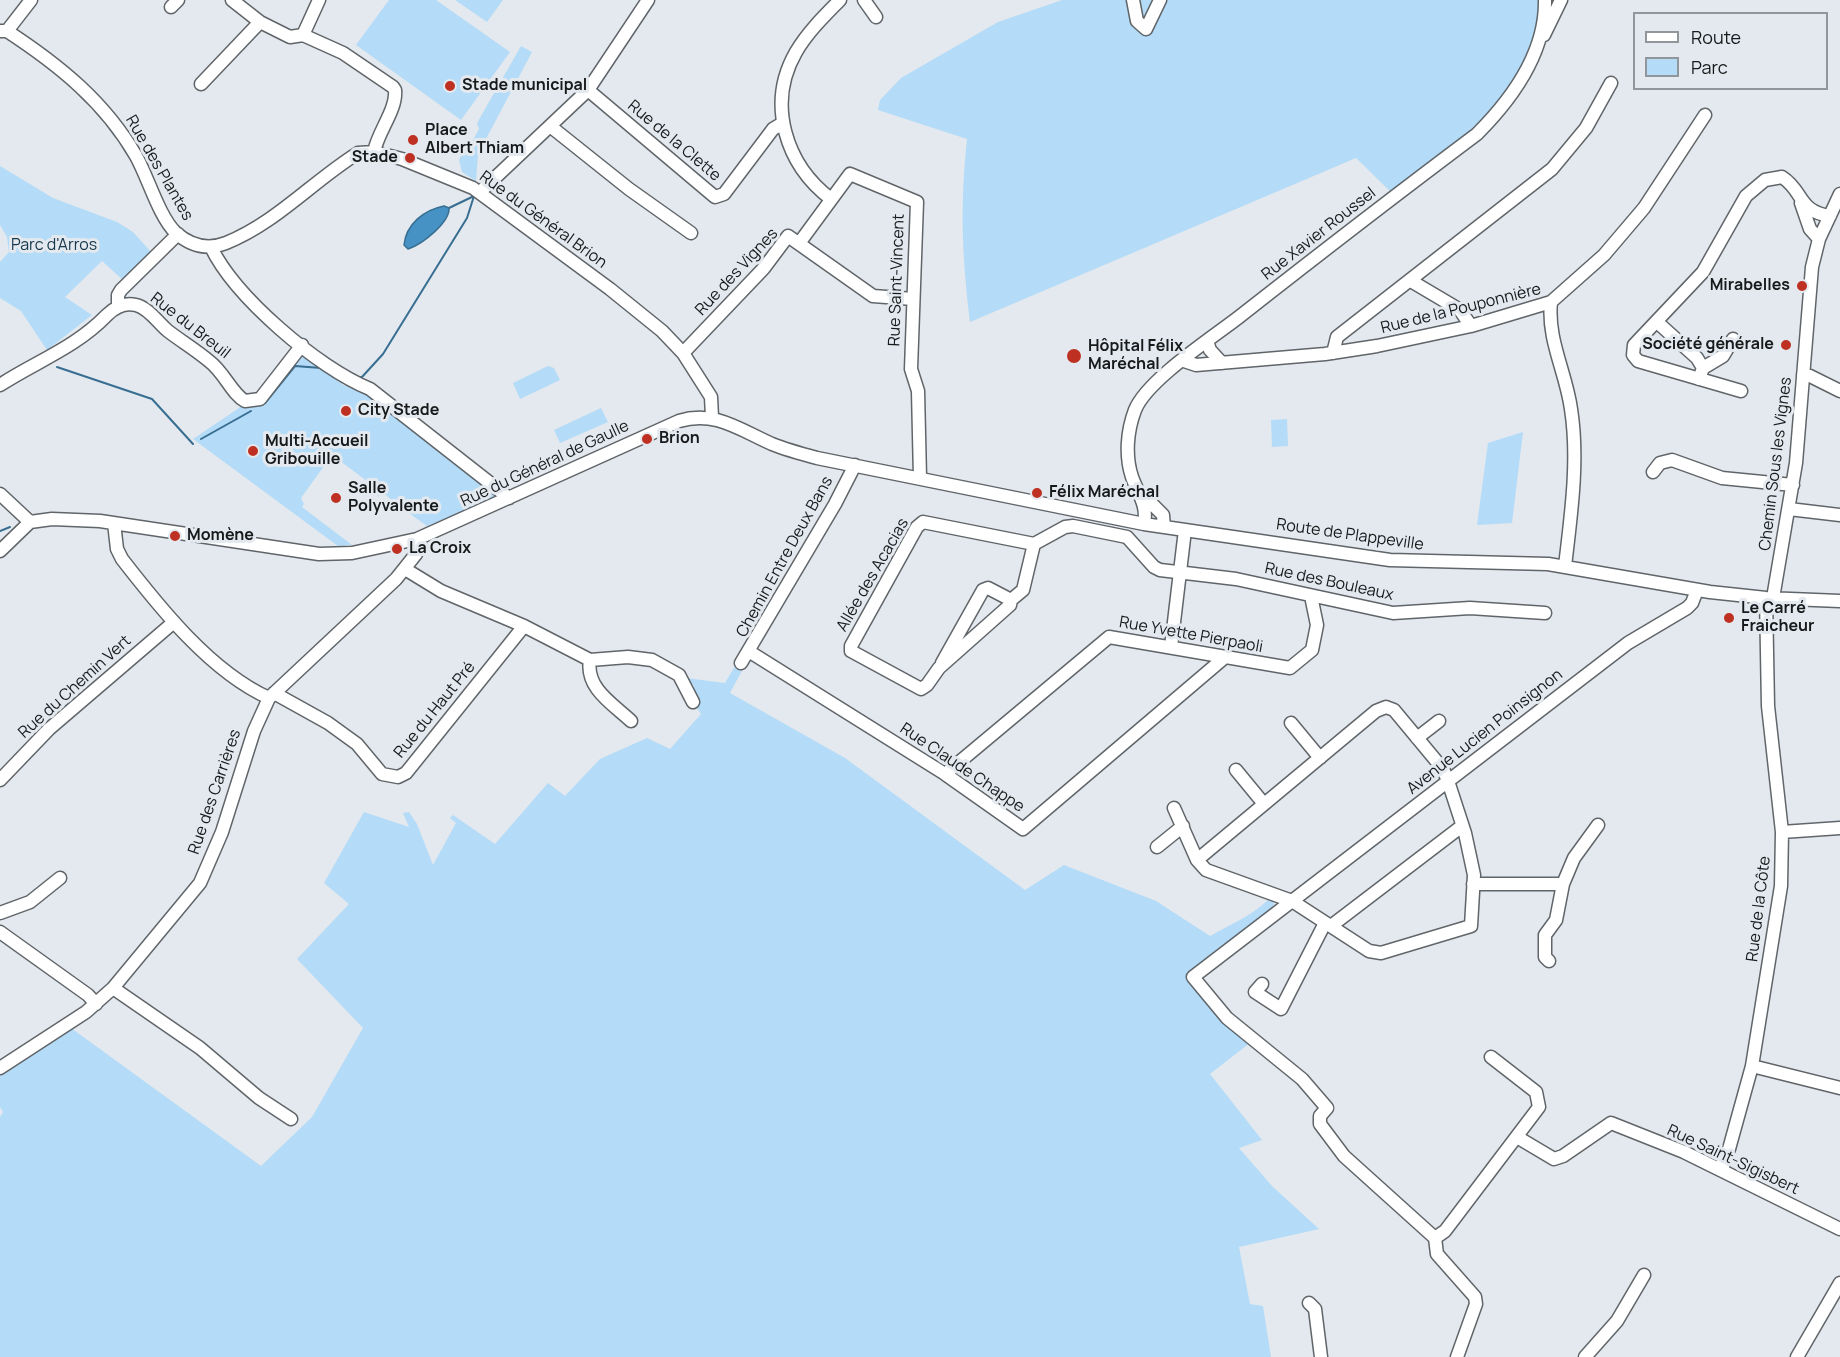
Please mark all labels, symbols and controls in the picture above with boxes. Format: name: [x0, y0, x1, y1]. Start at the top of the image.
legend: [1633, 12, 1828, 90]
text: Route: [1691, 25, 1741, 49]
text: Parc: [1691, 55, 1728, 79]
place label: Stade municipal: [462, 76, 587, 96]
marker: Stade municipal: [443, 79, 457, 93]
street label: Rue de la Clette: [623, 96, 725, 186]
street label: Rue des Plantes: [121, 112, 197, 224]
place label: Place Albert Thiam: [425, 121, 524, 159]
marker: Place Albert Thiam: [406, 133, 420, 147]
place label: Stade: [352, 148, 398, 168]
marker: Stade: [403, 151, 417, 165]
street label: Rue du Général Brion: [475, 167, 611, 273]
street label: Rue Xavier Roussel: [1258, 183, 1380, 285]
street label: Rue Saint-Vincent: [885, 213, 909, 347]
street label: Rue des Vignes: [692, 224, 782, 320]
park label: Parc d'Arros: [11, 236, 97, 256]
place label: Mirabelles: [1710, 276, 1790, 296]
marker: Mirabelles: [1795, 279, 1809, 293]
street label: Rue de la Pouponnière: [1379, 280, 1543, 338]
street label: Rue du Breuil: [146, 289, 234, 363]
place label: Société générale: [1642, 335, 1774, 355]
place label: Hôpital Félix Maréchal: [1088, 337, 1183, 375]
marker: Société générale: [1779, 338, 1793, 352]
marker: Hôpital Félix Maréchal: [1065, 347, 1083, 365]
street label: Chemin Sous les Vignes: [1756, 376, 1796, 552]
place label: City Stade: [358, 401, 439, 421]
marker: City Stade: [339, 404, 353, 418]
street label: Rue du Général de Gaulle: [458, 417, 632, 511]
place label: Brion: [659, 429, 700, 449]
place label: Multi-Accueil Gribouille: [265, 432, 369, 470]
marker: Brion: [640, 432, 654, 446]
marker: Multi-Accueil Gribouille: [246, 444, 260, 458]
street label: Chemin Entre Deux Bans: [733, 473, 837, 641]
place label: Salle Polyvalente: [348, 479, 439, 517]
place label: Félix Maréchal: [1049, 483, 1160, 503]
marker: Félix Maréchal: [1030, 486, 1044, 500]
marker: Salle Polyvalente: [329, 491, 343, 505]
street label: Allée des Acacias: [833, 515, 913, 635]
street label: Route de Plappeville: [1275, 515, 1425, 555]
place label: Momène: [187, 526, 254, 546]
marker: Momène: [168, 529, 182, 543]
place label: La Croix: [409, 539, 471, 559]
marker: La Croix: [390, 542, 404, 556]
street label: Rue des Bouleaux: [1263, 559, 1395, 605]
place label: Le Carré Fraicheur: [1741, 599, 1815, 637]
marker: Le Carré Fraicheur: [1722, 611, 1736, 625]
street label: Rue Yvette Pierpaoli: [1118, 613, 1264, 657]
street label: Rue du Chemin Vert: [15, 631, 135, 743]
street label: Rue du Haut Pré: [390, 658, 480, 762]
street label: Avenue Lucien Poinsignon: [1403, 665, 1567, 799]
street label: Rue Claude Chappe: [896, 719, 1028, 817]
street label: Rue des Carrières: [185, 727, 245, 857]
street label: Rue de la Côte: [1743, 855, 1775, 963]
street label: Rue Saint-Sigisbert: [1664, 1121, 1802, 1199]

